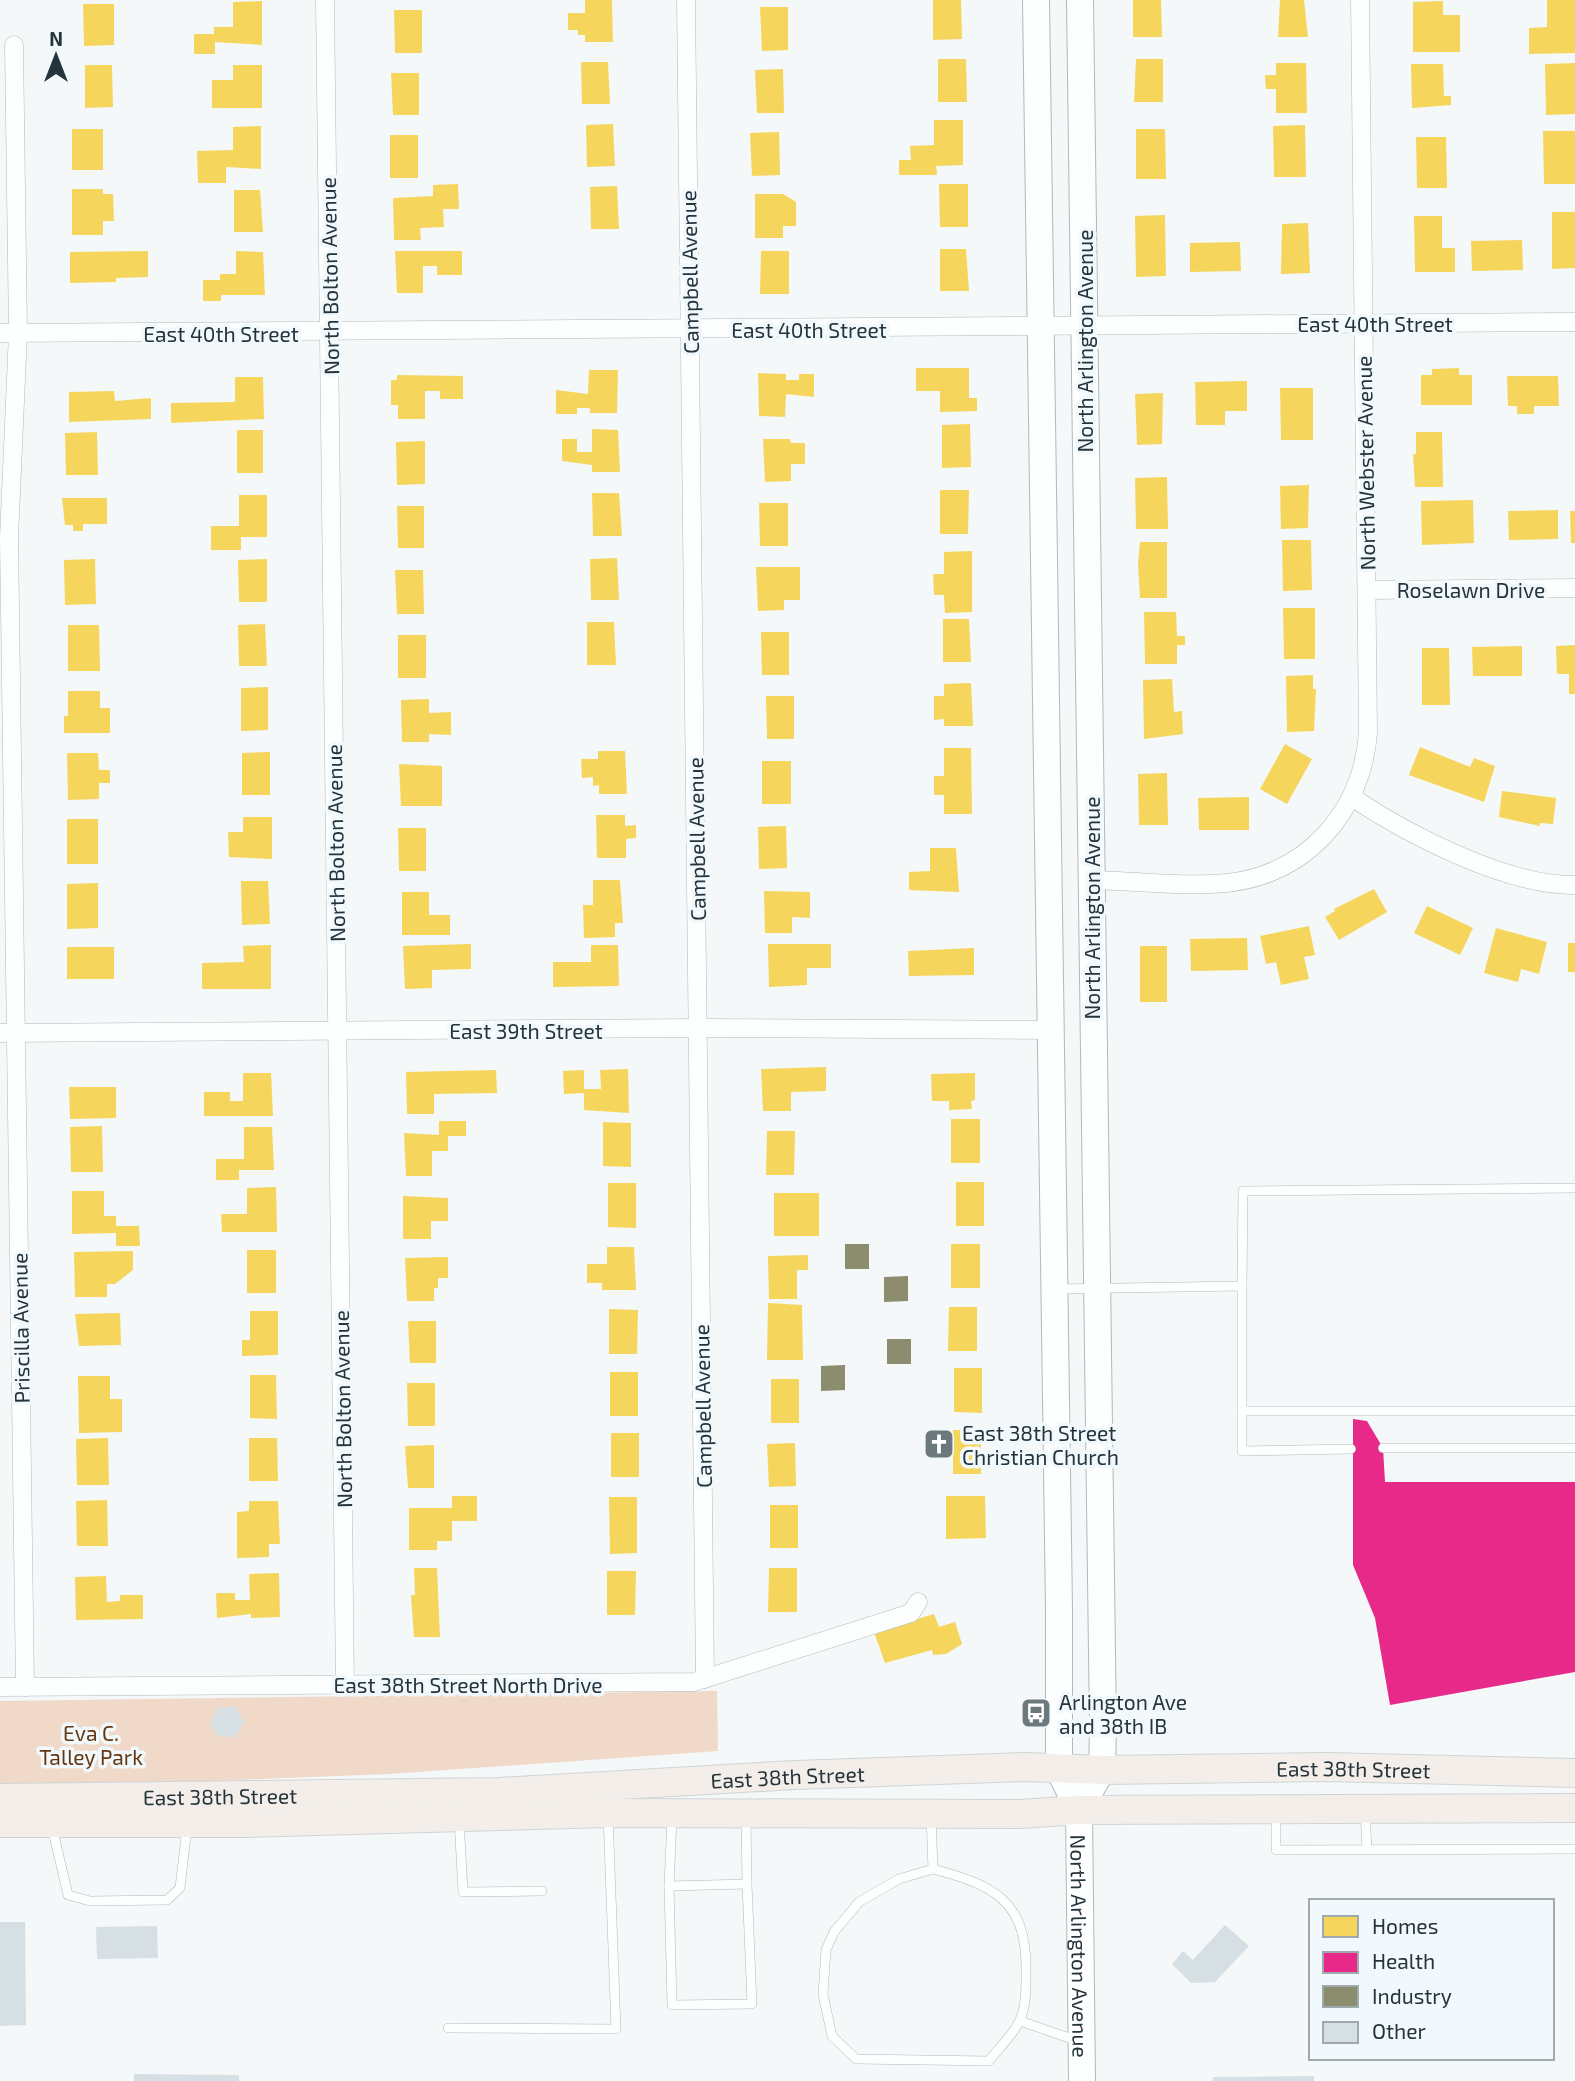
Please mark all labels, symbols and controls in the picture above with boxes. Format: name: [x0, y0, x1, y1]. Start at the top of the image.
north arrow: [21, 21, 91, 91]
text: N: [49, 27, 63, 50]
street label: North Bolton Avenue: [315, 177, 343, 375]
street label: Campbell Avenue: [675, 190, 703, 354]
street label: North Arlington Avenue: [1072, 229, 1097, 453]
street label: East 40th Street: [1297, 311, 1453, 336]
street label: East 40th Street: [731, 317, 887, 342]
street label: East 40th Street: [143, 321, 299, 346]
street label: North Webster Avenue: [1351, 355, 1379, 571]
street label: Roselawn Drive: [1397, 577, 1545, 602]
street label: North Bolton Avenue: [321, 744, 349, 942]
street label: Campbell Avenue: [682, 757, 710, 921]
street label: North Arlington Avenue: [1079, 796, 1104, 1020]
street label: East 39th Street: [449, 1018, 603, 1043]
street label: Priscilla Avenue: [6, 1252, 34, 1404]
street label: North Bolton Avenue: [328, 1310, 356, 1508]
street label: Campbell Avenue: [688, 1324, 716, 1488]
place label: East 38th Street Christian Church: [962, 1420, 1119, 1469]
church icon: East 38th Street Christian Church: [922, 1427, 956, 1461]
street label: East 38th Street North Drive: [334, 1672, 602, 1697]
place label: Arlington Ave and 38th IB: [1059, 1689, 1187, 1738]
bus stop icon: Arlington Ave and 38th IB: [1019, 1696, 1053, 1730]
park label: Eva C. Talley Park: [39, 1720, 143, 1769]
street label: East 38th Street: [1276, 1754, 1431, 1782]
street label: East 38th Street: [710, 1760, 865, 1792]
street label: East 38th Street: [143, 1782, 297, 1809]
street label: North Arlington Avenue: [1067, 1834, 1094, 2058]
legend: [1309, 1899, 1554, 2060]
text: Homes: [1372, 1913, 1438, 1938]
text: Health: [1372, 1948, 1435, 1973]
text: Industry: [1372, 1983, 1452, 2008]
text: Other: [1372, 2018, 1427, 2043]

